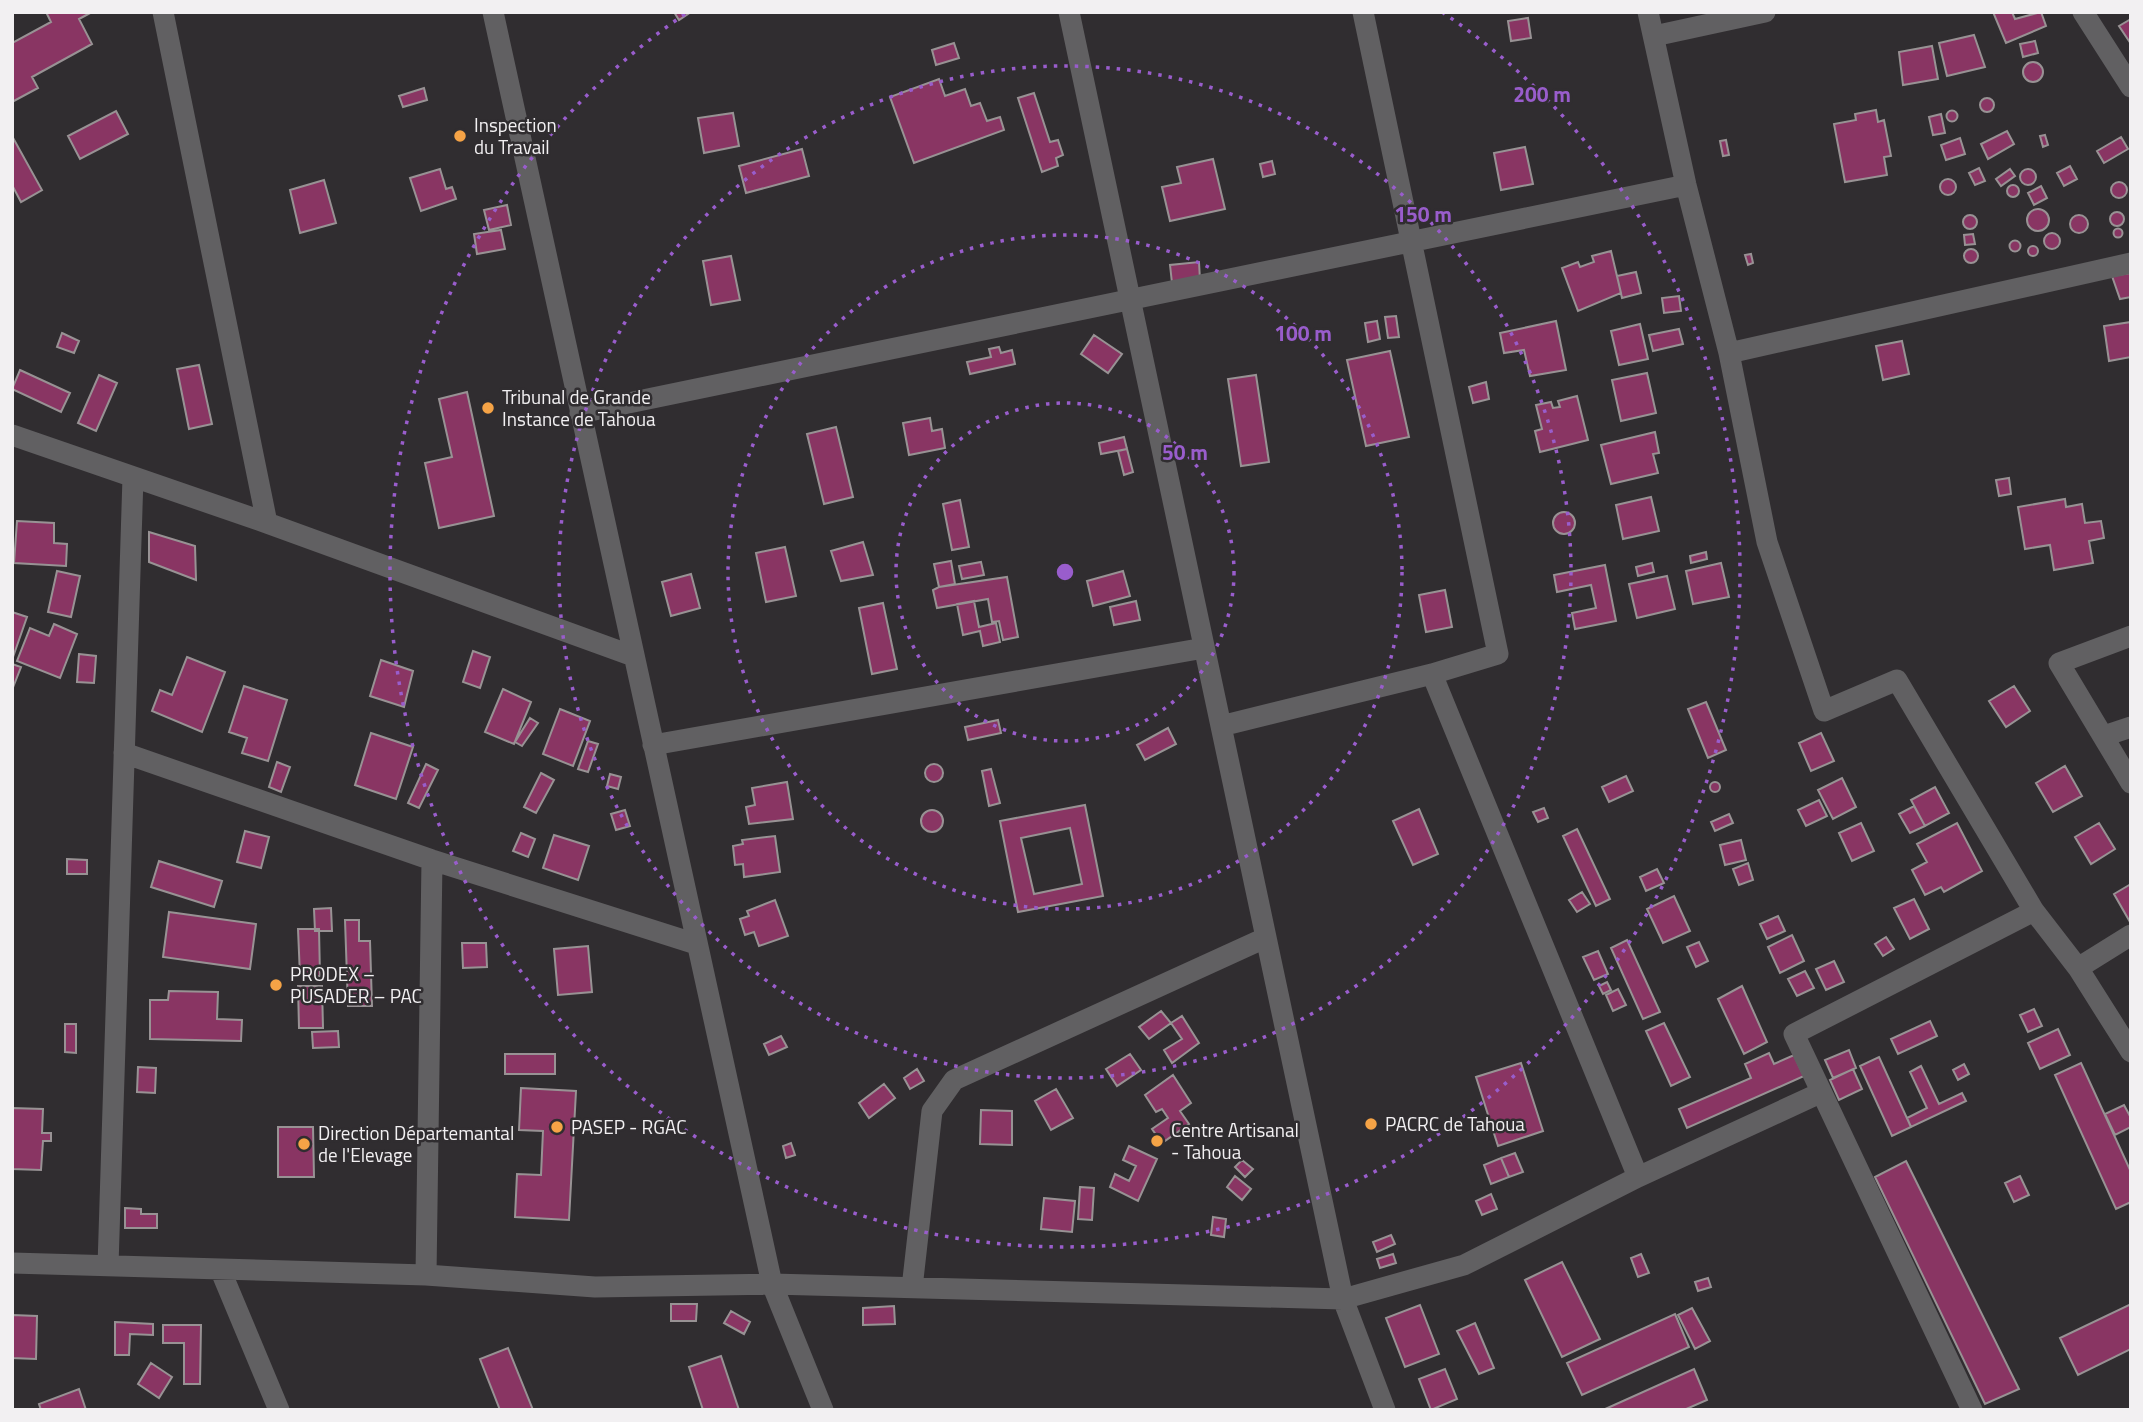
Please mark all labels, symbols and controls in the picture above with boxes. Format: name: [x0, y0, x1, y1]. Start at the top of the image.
text: 200 m: [1513, 78, 1571, 110]
place label: Inspection du Travail: [474, 110, 557, 161]
marker: Inspection du Travail: [452, 128, 468, 144]
text: 150 m: [1394, 198, 1452, 230]
text: 100 m: [1274, 317, 1332, 349]
place label: Tribunal de Grande Instance de Tahoua: [502, 382, 656, 433]
marker: Tribunal de Grande Instance de Tahoua: [480, 400, 496, 416]
text: 50 m: [1162, 436, 1208, 468]
centre of rings: [1053, 560, 1077, 584]
place label: PRODEX – PUSADER – PAC: [290, 959, 422, 1010]
marker: PRODEX – PUSADER – PAC: [268, 977, 284, 993]
place label: PACRC de Tahoua: [1385, 1109, 1525, 1138]
place label: PASEP - RGAC: [571, 1112, 686, 1141]
place label: Centre Artisanal - Tahoua: [1171, 1115, 1299, 1166]
marker: PACRC de Tahoua: [1363, 1116, 1379, 1132]
place label: Direction Départemantal de l'Elevage: [318, 1118, 514, 1169]
marker: PASEP - RGAC: [549, 1119, 565, 1135]
marker: Centre Artisanal - Tahoua: [1149, 1133, 1165, 1149]
marker: Direction Départemantal de l'Elevage: [296, 1136, 312, 1152]

